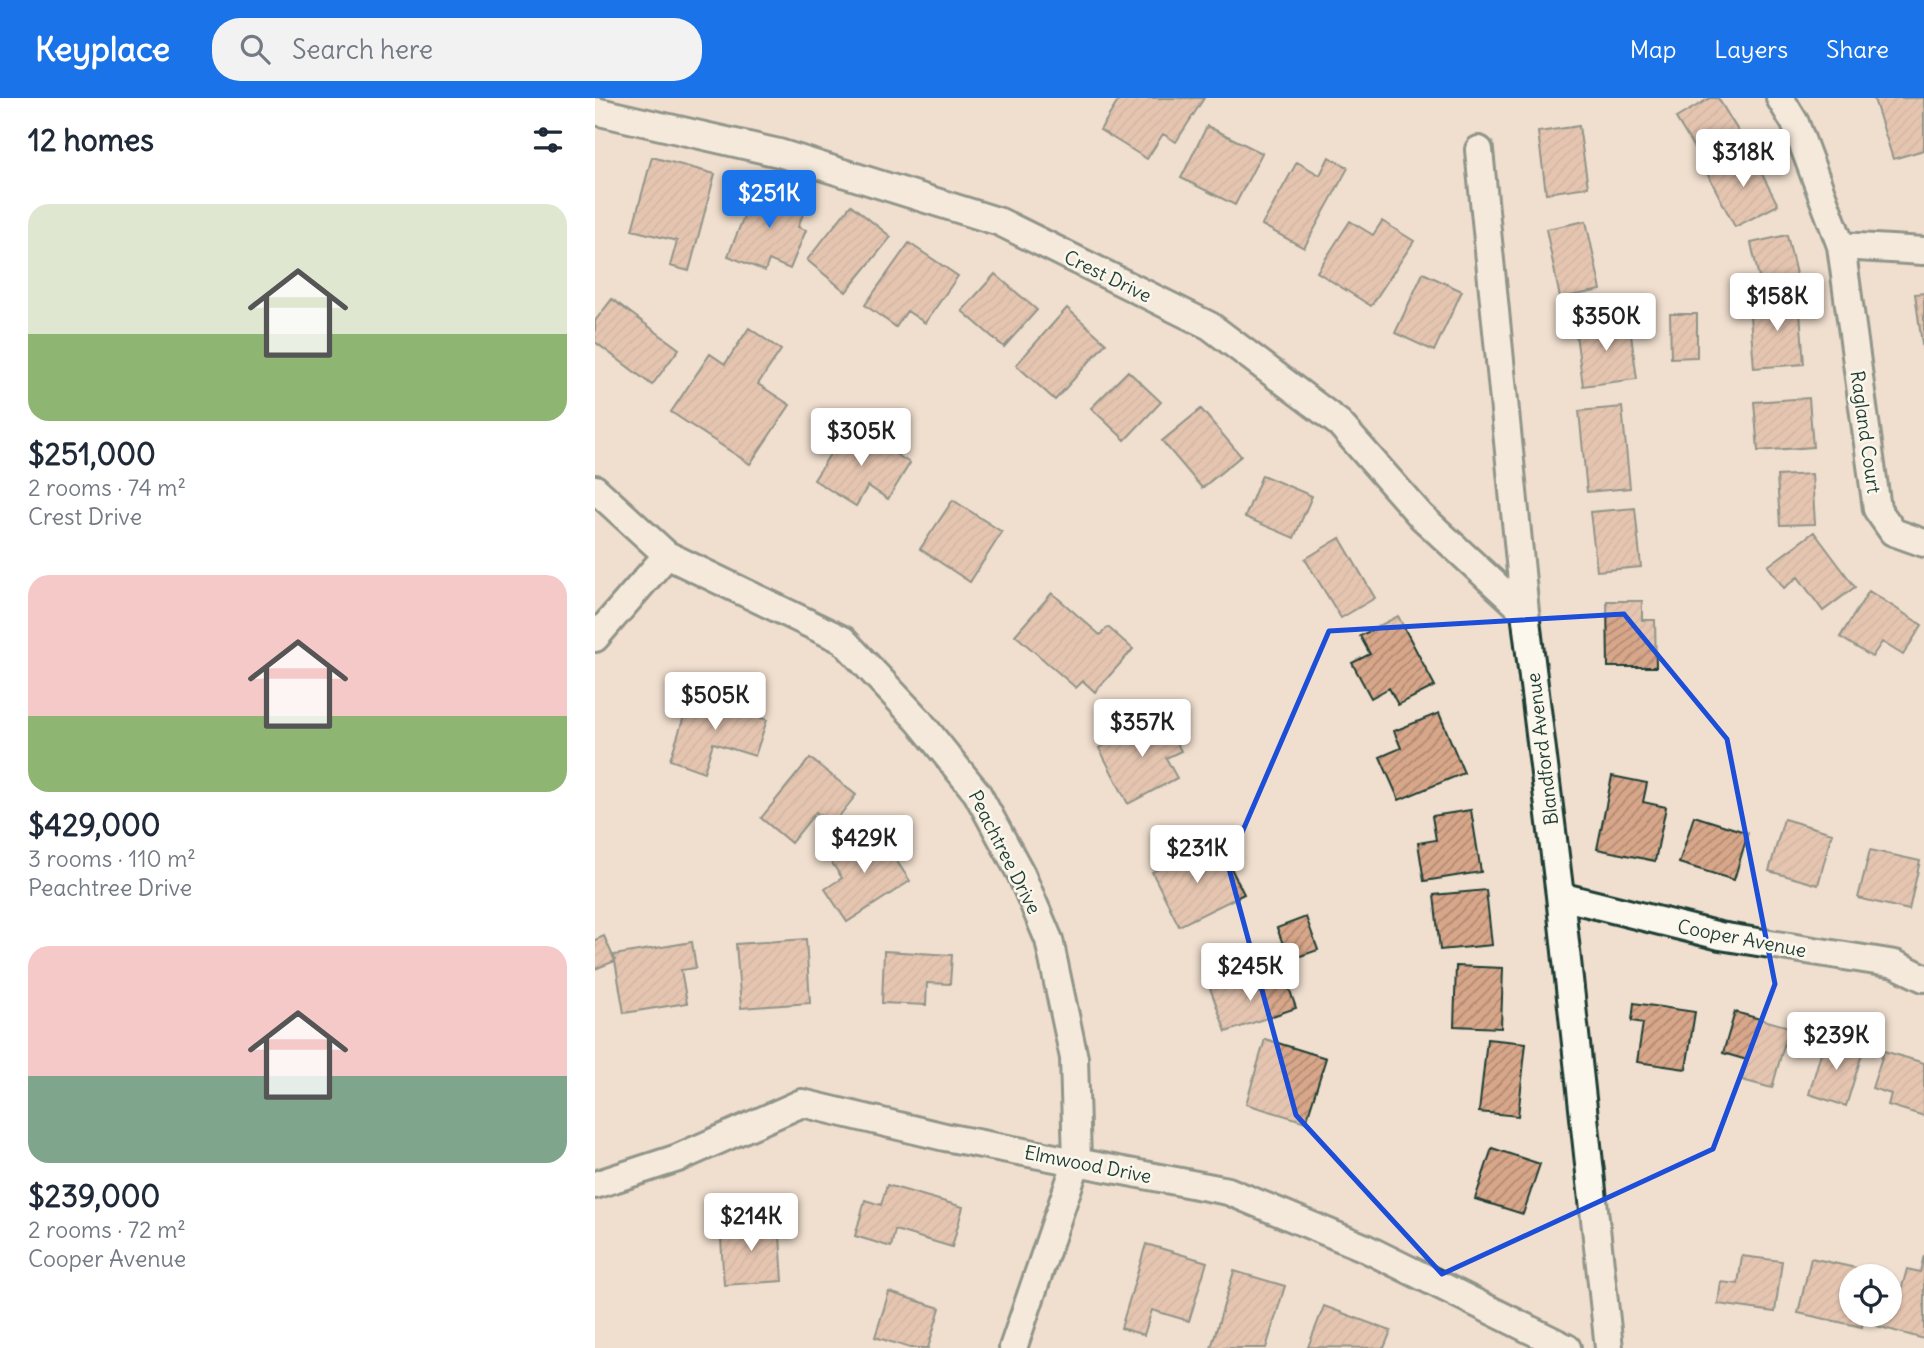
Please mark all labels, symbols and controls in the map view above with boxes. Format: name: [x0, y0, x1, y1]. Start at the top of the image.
search box: [212, 18, 702, 81]
text: Keyplace: [35, 28, 170, 70]
icon: search: [236, 30, 274, 68]
text: Search here: [292, 33, 433, 66]
text: Map: [1630, 34, 1676, 64]
text: Layers: [1714, 34, 1788, 64]
text: Share: [1826, 34, 1889, 64]
text: 12 homes: [28, 121, 154, 159]
icon: filters: [529, 121, 567, 159]
pin: $318K: [1694, 130, 1792, 189]
text: $318K: [1712, 137, 1774, 166]
pin: $251K: [720, 170, 818, 230]
text: $251K: [738, 178, 800, 207]
street label: Crest Drive: [1060, 245, 1156, 307]
icon: home: [235, 250, 361, 376]
pin: $158K: [1728, 274, 1826, 333]
text: $158K: [1746, 281, 1808, 310]
pin: $350K: [1557, 294, 1655, 353]
text: $350K: [1572, 301, 1640, 330]
street label: Ragland Court: [1846, 369, 1886, 495]
pin: $305K: [812, 408, 910, 468]
text: $305K: [827, 416, 895, 445]
text: $251,000: [28, 435, 156, 473]
text: 2 rooms · 74 m²: [28, 473, 186, 502]
text: Crest Drive: [28, 502, 142, 531]
icon: home: [235, 621, 361, 747]
street label: Blandford Avenue: [1521, 671, 1563, 827]
pin: $505K: [666, 672, 764, 732]
text: $505K: [681, 680, 749, 709]
pin: $357K: [1093, 700, 1191, 759]
text: $357K: [1110, 707, 1174, 736]
street label: Peachtree Drive: [964, 786, 1046, 918]
text: $429,000: [28, 806, 161, 844]
pin: $429K: [815, 816, 913, 875]
text: $429K: [831, 823, 897, 852]
pin: $231K: [1148, 826, 1246, 885]
text: $231K: [1166, 833, 1228, 862]
text: 3 rooms · 110 m²: [28, 844, 196, 873]
text: Peachtree Drive: [28, 873, 192, 902]
street label: Cooper Avenue: [1676, 914, 1808, 962]
pin: $245K: [1201, 944, 1299, 1003]
text: $245K: [1217, 951, 1283, 980]
icon: home: [235, 992, 361, 1118]
pin: $239K: [1787, 1012, 1885, 1072]
text: $239K: [1803, 1020, 1869, 1049]
street label: Elmwood Drive: [1022, 1140, 1154, 1188]
text: $239,000: [28, 1177, 160, 1215]
pin: $214K: [702, 1194, 800, 1253]
text: $214K: [720, 1201, 782, 1230]
text: 2 rooms · 72 m²: [28, 1215, 186, 1244]
text: Cooper Avenue: [28, 1244, 186, 1273]
map controls: [1839, 1264, 1902, 1327]
button: locate: [1839, 1264, 1902, 1327]

